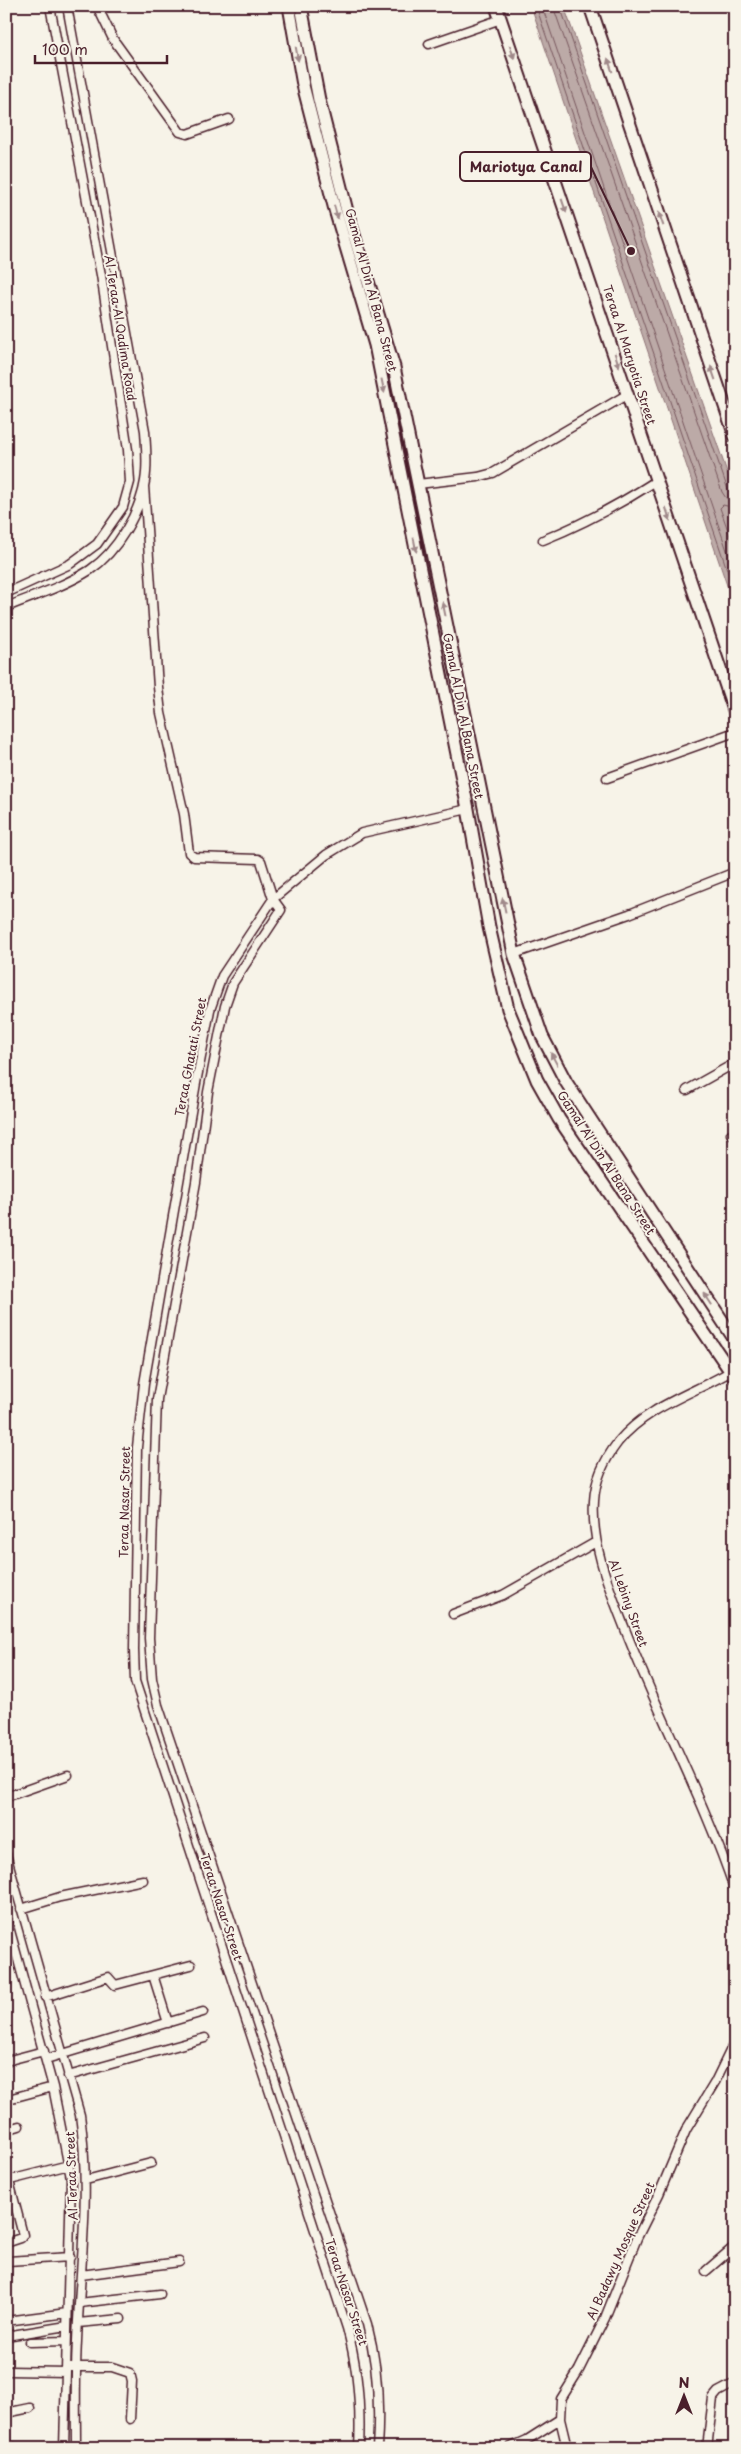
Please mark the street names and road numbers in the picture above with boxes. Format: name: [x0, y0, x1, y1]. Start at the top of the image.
street label: Gamal Al Din Al Bana Street: [341, 206, 402, 374]
street label: Al Teraa Al Qadima Road: [101, 254, 141, 402]
street label: Teraa Al Maryotia Street: [599, 283, 661, 427]
street label: Gamal Al Din Al Bana Street: [439, 631, 489, 800]
street label: Teraa Ghatati Street: [170, 996, 210, 1118]
street label: Gamal Al Din Al Bana Street: [553, 1087, 660, 1238]
street label: Teraa Nasar Street: [114, 1446, 134, 1558]
street label: Al Lebiny Street: [605, 1556, 653, 1649]
street label: Teraa Nasar Street: [196, 1851, 248, 1963]
street label: Al Teraa Street: [60, 2131, 82, 2221]
street label: Al Badawy Mosque Street: [582, 2179, 659, 2322]
street label: Teraa Nasar Street: [321, 2236, 373, 2348]

